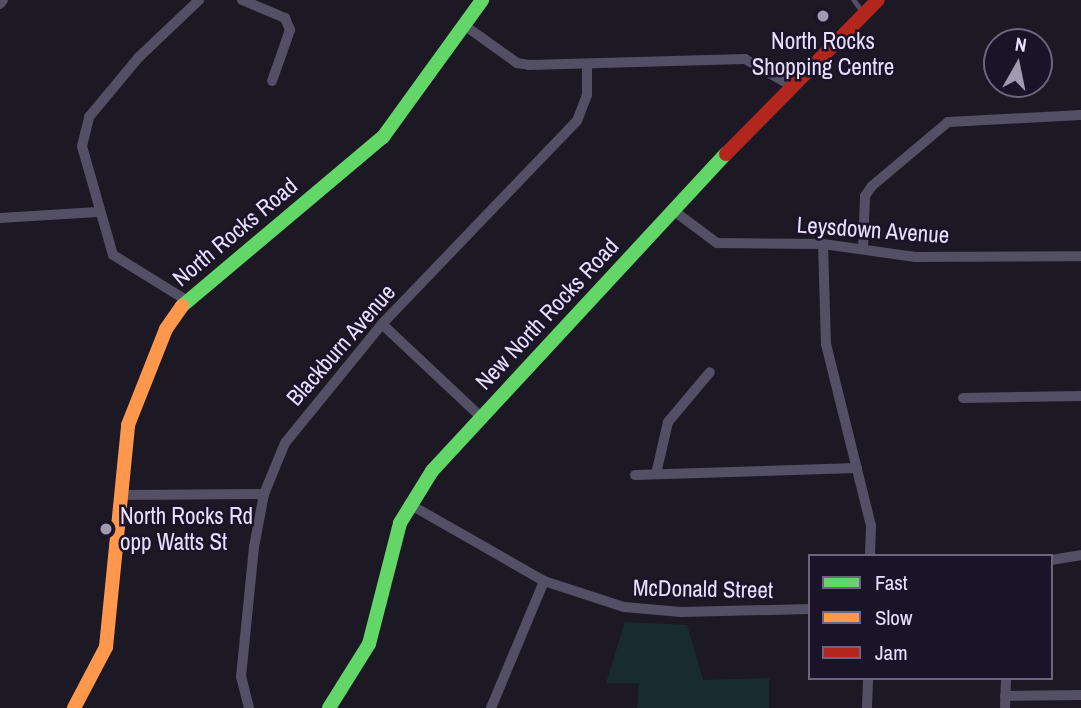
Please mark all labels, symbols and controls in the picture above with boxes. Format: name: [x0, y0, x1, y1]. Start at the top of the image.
marker: North Rocks Shopping Centre: [815, 8, 831, 24]
place label: North Rocks Shopping Centre: [752, 27, 894, 81]
north arrow: [983, 28, 1053, 98]
text: N: [1013, 31, 1029, 58]
street label: North Rocks Road: [167, 172, 303, 292]
street label: Leysdown Avenue: [795, 211, 951, 249]
street label: New North Rocks Road: [470, 233, 624, 395]
street label: Blackburn Avenue: [280, 278, 402, 412]
place label: North Rocks Rd opp Watts St: [120, 502, 253, 556]
marker: North Rocks Rd opp Watts St: [98, 521, 114, 537]
legend: [808, 554, 1053, 680]
text: Fast: [875, 568, 908, 597]
street label: McDonald Street: [633, 574, 773, 604]
text: Slow: [875, 603, 912, 632]
text: Jam: [875, 638, 908, 667]

